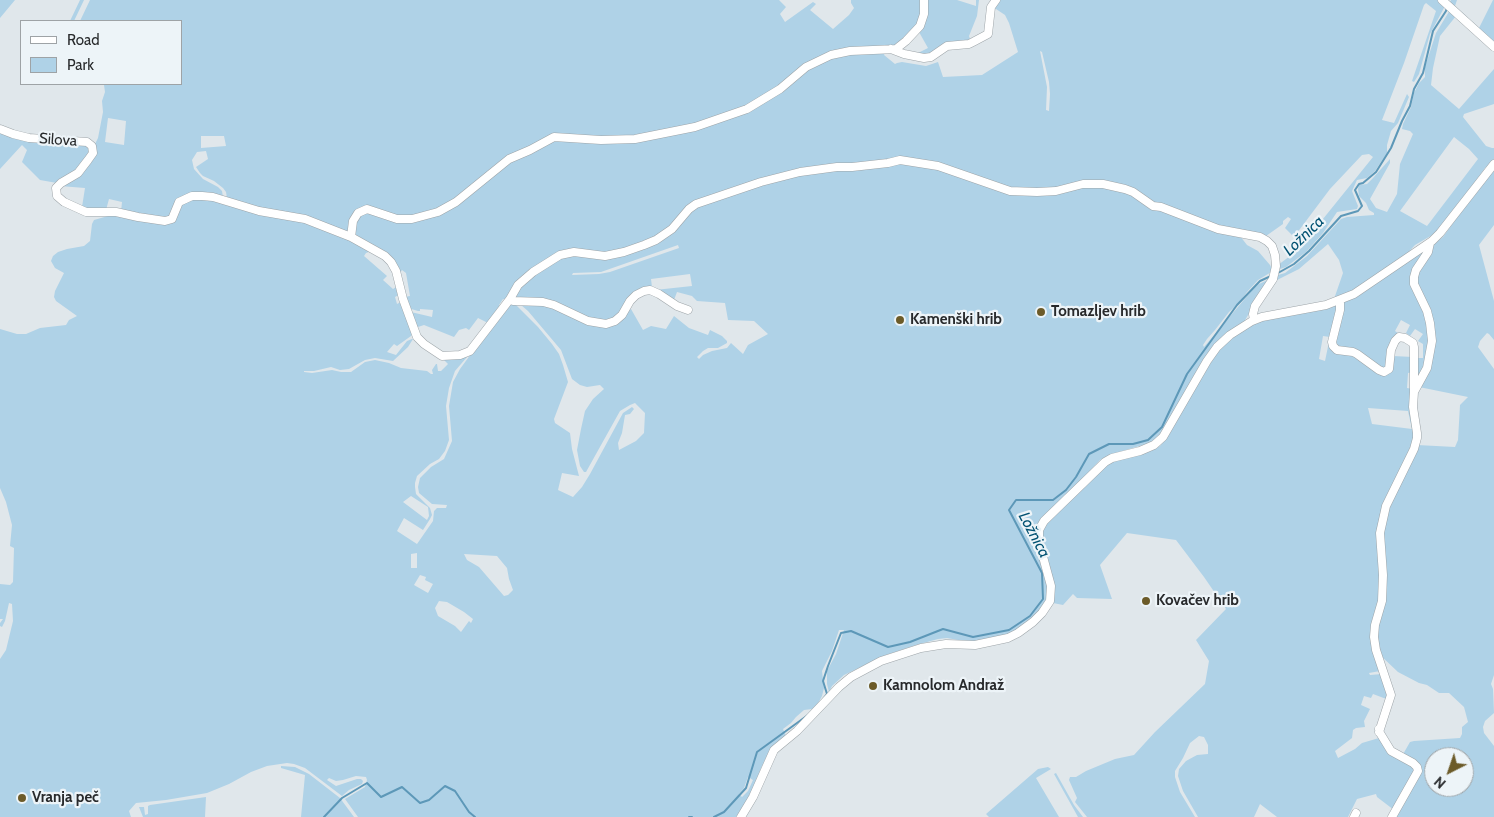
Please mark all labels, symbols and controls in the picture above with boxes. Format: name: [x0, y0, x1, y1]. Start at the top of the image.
legend: [20, 20, 182, 85]
text: Road: [67, 31, 100, 49]
text: Park: [67, 56, 94, 74]
street label: Silova: [38, 130, 78, 150]
water label: Ložnica: [1280, 212, 1328, 260]
place label: Tomazljev hrib: [1051, 303, 1146, 321]
marker: Tomazljev hrib: [1035, 306, 1047, 318]
place label: Kamenški hrib: [910, 311, 1002, 329]
marker: Kamenški hrib: [894, 314, 906, 326]
water label: Ložnica: [1014, 509, 1054, 561]
place label: Kovačev hrib: [1156, 592, 1239, 610]
marker: Kovačev hrib: [1140, 595, 1152, 607]
place label: Kamnolom Andraž: [883, 677, 1004, 695]
marker: Kamnolom Andraž: [867, 680, 879, 692]
north arrow: [1424, 747, 1474, 797]
text: N: [1430, 773, 1449, 793]
place label: Vranja peč: [32, 789, 99, 807]
marker: Vranja peč: [16, 792, 28, 804]

